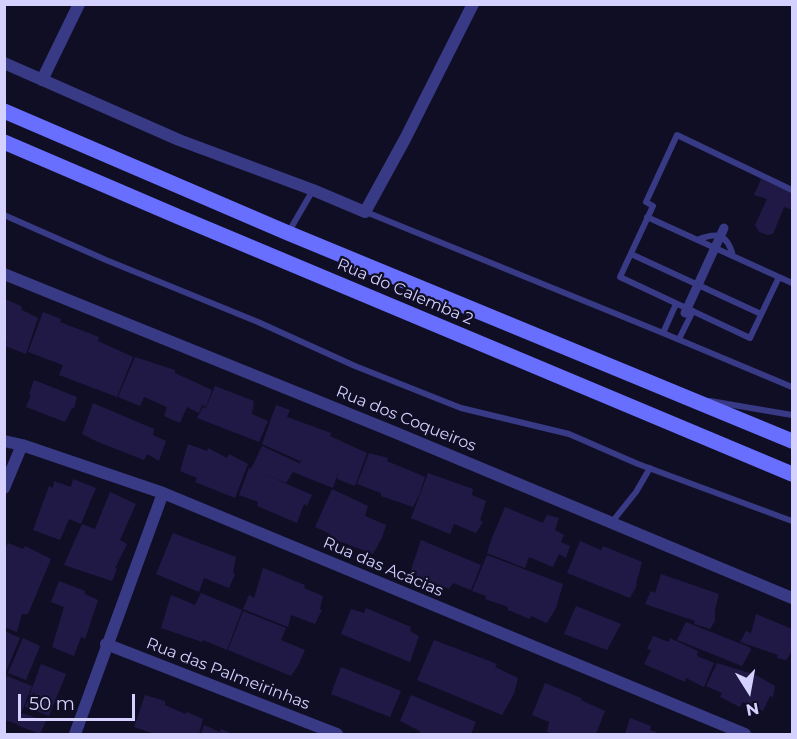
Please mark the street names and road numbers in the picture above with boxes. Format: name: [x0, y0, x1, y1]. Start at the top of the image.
street label: Rua do Calemba 2: [334, 255, 476, 329]
street label: Rua dos Coqueiros: [333, 382, 479, 456]
street label: Rua das Acácias: [320, 533, 446, 601]
street label: Rua das Palmeirinhas: [144, 634, 312, 714]

